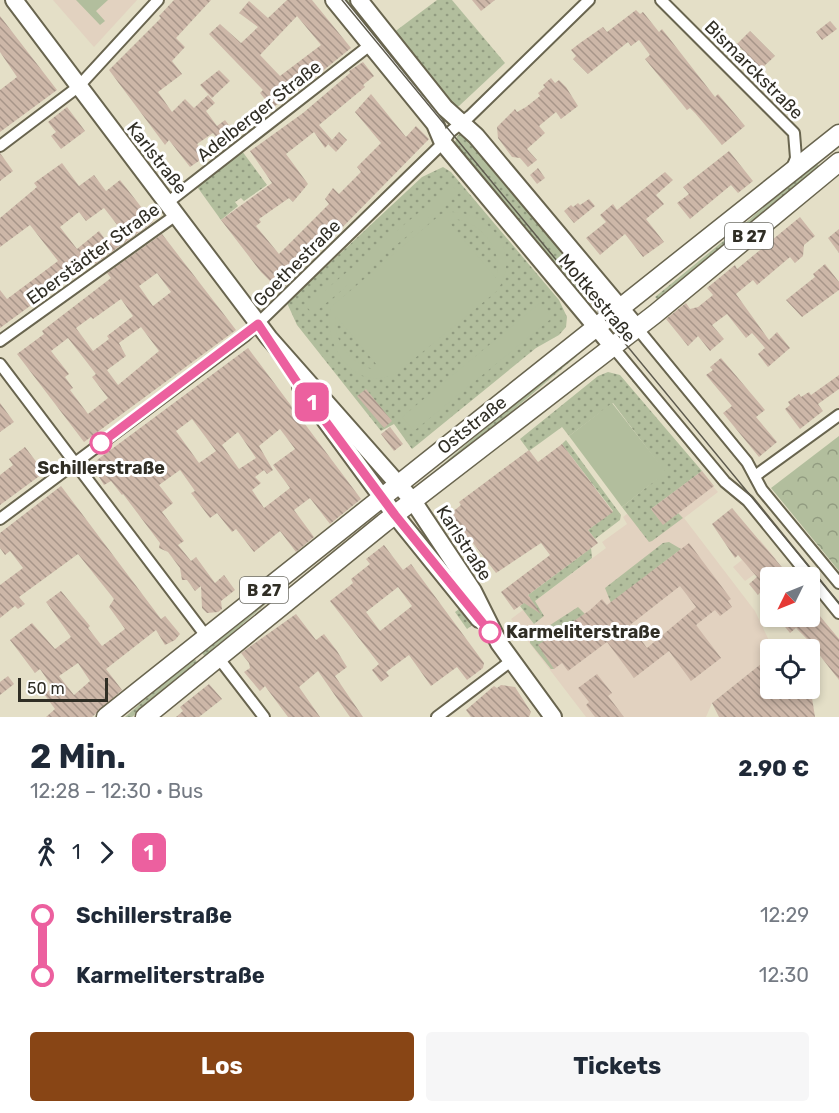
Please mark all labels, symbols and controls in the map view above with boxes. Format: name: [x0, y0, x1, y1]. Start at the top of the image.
street label: Bismarckstraße: [700, 16, 808, 124]
street label: Adelberger Straße: [192, 56, 326, 166]
street label: Karlstraße: [122, 118, 192, 198]
street label: Eberstädter Straße: [22, 198, 164, 310]
street label: Goethestraße: [249, 215, 345, 311]
road number: B 27: [725, 223, 773, 249]
street label: Moltkestraße: [554, 249, 640, 347]
line badge: 1: [292, 382, 332, 422]
text: 1: [307, 390, 317, 415]
street label: Oststraße: [433, 391, 511, 459]
marker: Schillerstraße: [90, 432, 112, 454]
place label: Schillerstraße: [37, 457, 165, 479]
street label: Karlstraße: [432, 501, 496, 585]
north arrow: [760, 567, 820, 627]
map controls: [760, 567, 820, 699]
road number: B 27: [240, 577, 288, 603]
marker: Karmeliterstraße: [479, 621, 501, 643]
place label: Karmeliterstraße: [506, 621, 661, 643]
button: locate: [760, 639, 820, 699]
scale bar: [18, 675, 108, 702]
text: 50 m: [27, 679, 65, 698]
text: 2 Min.: [30, 737, 126, 776]
text: 2.90 €: [738, 755, 809, 782]
text: 12:28 – 12:30 · Bus: [30, 779, 203, 803]
icon: walk: [30, 836, 63, 869]
icon: forward: [90, 836, 123, 869]
text: 1: [72, 840, 81, 864]
text: 1: [144, 840, 154, 865]
text: Schillerstraße: [76, 902, 232, 929]
text: 12:29: [760, 903, 809, 927]
text: Karmeliterstraße: [76, 962, 265, 989]
text: 12:30: [759, 963, 809, 987]
button: Los: [30, 1032, 414, 1101]
button: Tickets: [426, 1032, 809, 1101]

